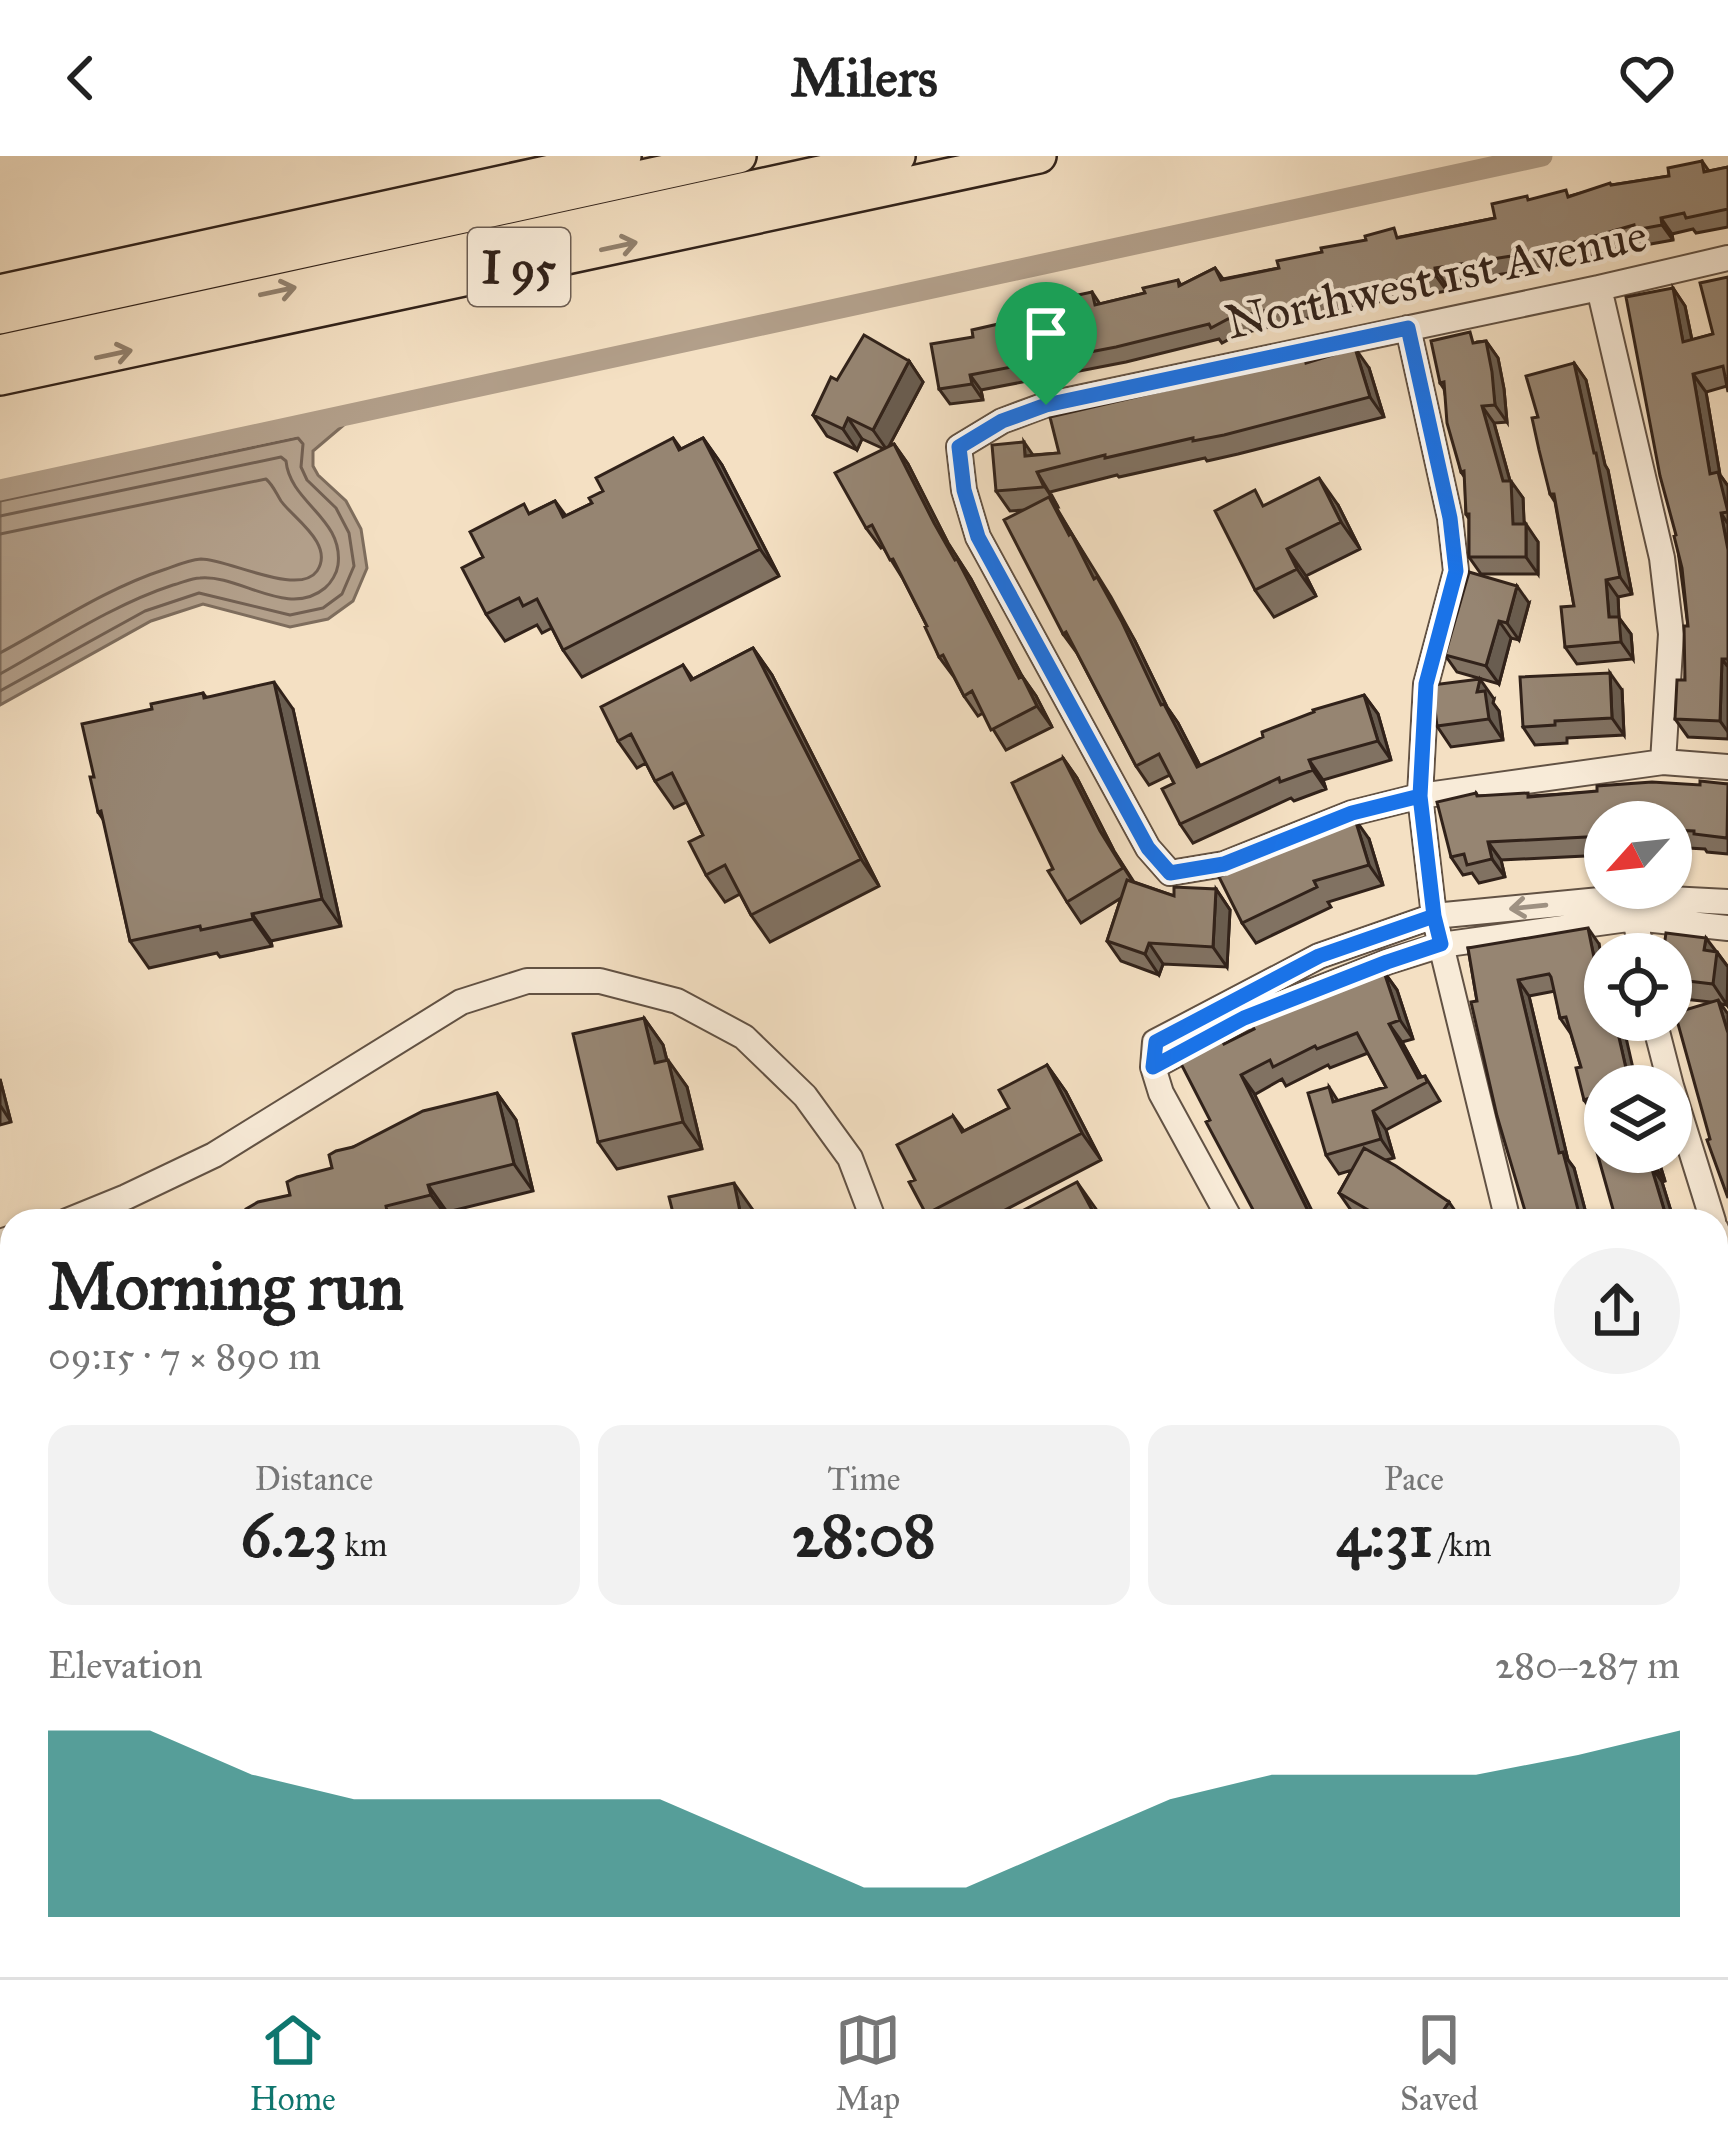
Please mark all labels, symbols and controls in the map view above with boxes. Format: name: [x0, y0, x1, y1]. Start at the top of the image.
icon: back: [48, 45, 114, 111]
text: Milers: [790, 45, 938, 111]
icon: heart: [1614, 45, 1680, 111]
street label: Northwest 1st Avenue: [1220, 205, 1652, 351]
road number: I 95: [468, 228, 570, 306]
one-way arrow: [599, 233, 638, 256]
one-way arrow: [259, 279, 297, 302]
pin: [995, 282, 1097, 405]
icon: arrive: [1013, 300, 1079, 366]
one-way arrow: [95, 341, 133, 364]
north arrow: [1584, 801, 1692, 909]
map controls: [1584, 801, 1692, 1173]
one-way arrow: [1509, 896, 1548, 919]
button: locate: [1584, 933, 1692, 1041]
button: layers: [1584, 1065, 1692, 1173]
text: Morning run: [48, 1246, 404, 1327]
button: share: [1554, 1248, 1680, 1374]
text: 09:15 · 7 × 890 m: [48, 1332, 321, 1380]
text: Distance: [255, 1459, 373, 1499]
text: Time: [827, 1459, 901, 1499]
text: Pace: [1384, 1459, 1444, 1499]
text: 6.23: [241, 1499, 337, 1572]
text: 28:08: [792, 1499, 936, 1572]
text: 4:31: [1336, 1499, 1433, 1572]
text: km: [337, 1525, 388, 1565]
text: /km: [1433, 1525, 1492, 1565]
text: Elevation: [48, 1641, 203, 1689]
text: 280–287 m: [1495, 1641, 1680, 1689]
tab: Home: [250, 2007, 336, 2119]
tab: Map: [835, 2007, 901, 2119]
tab: Saved: [1400, 2007, 1478, 2119]

